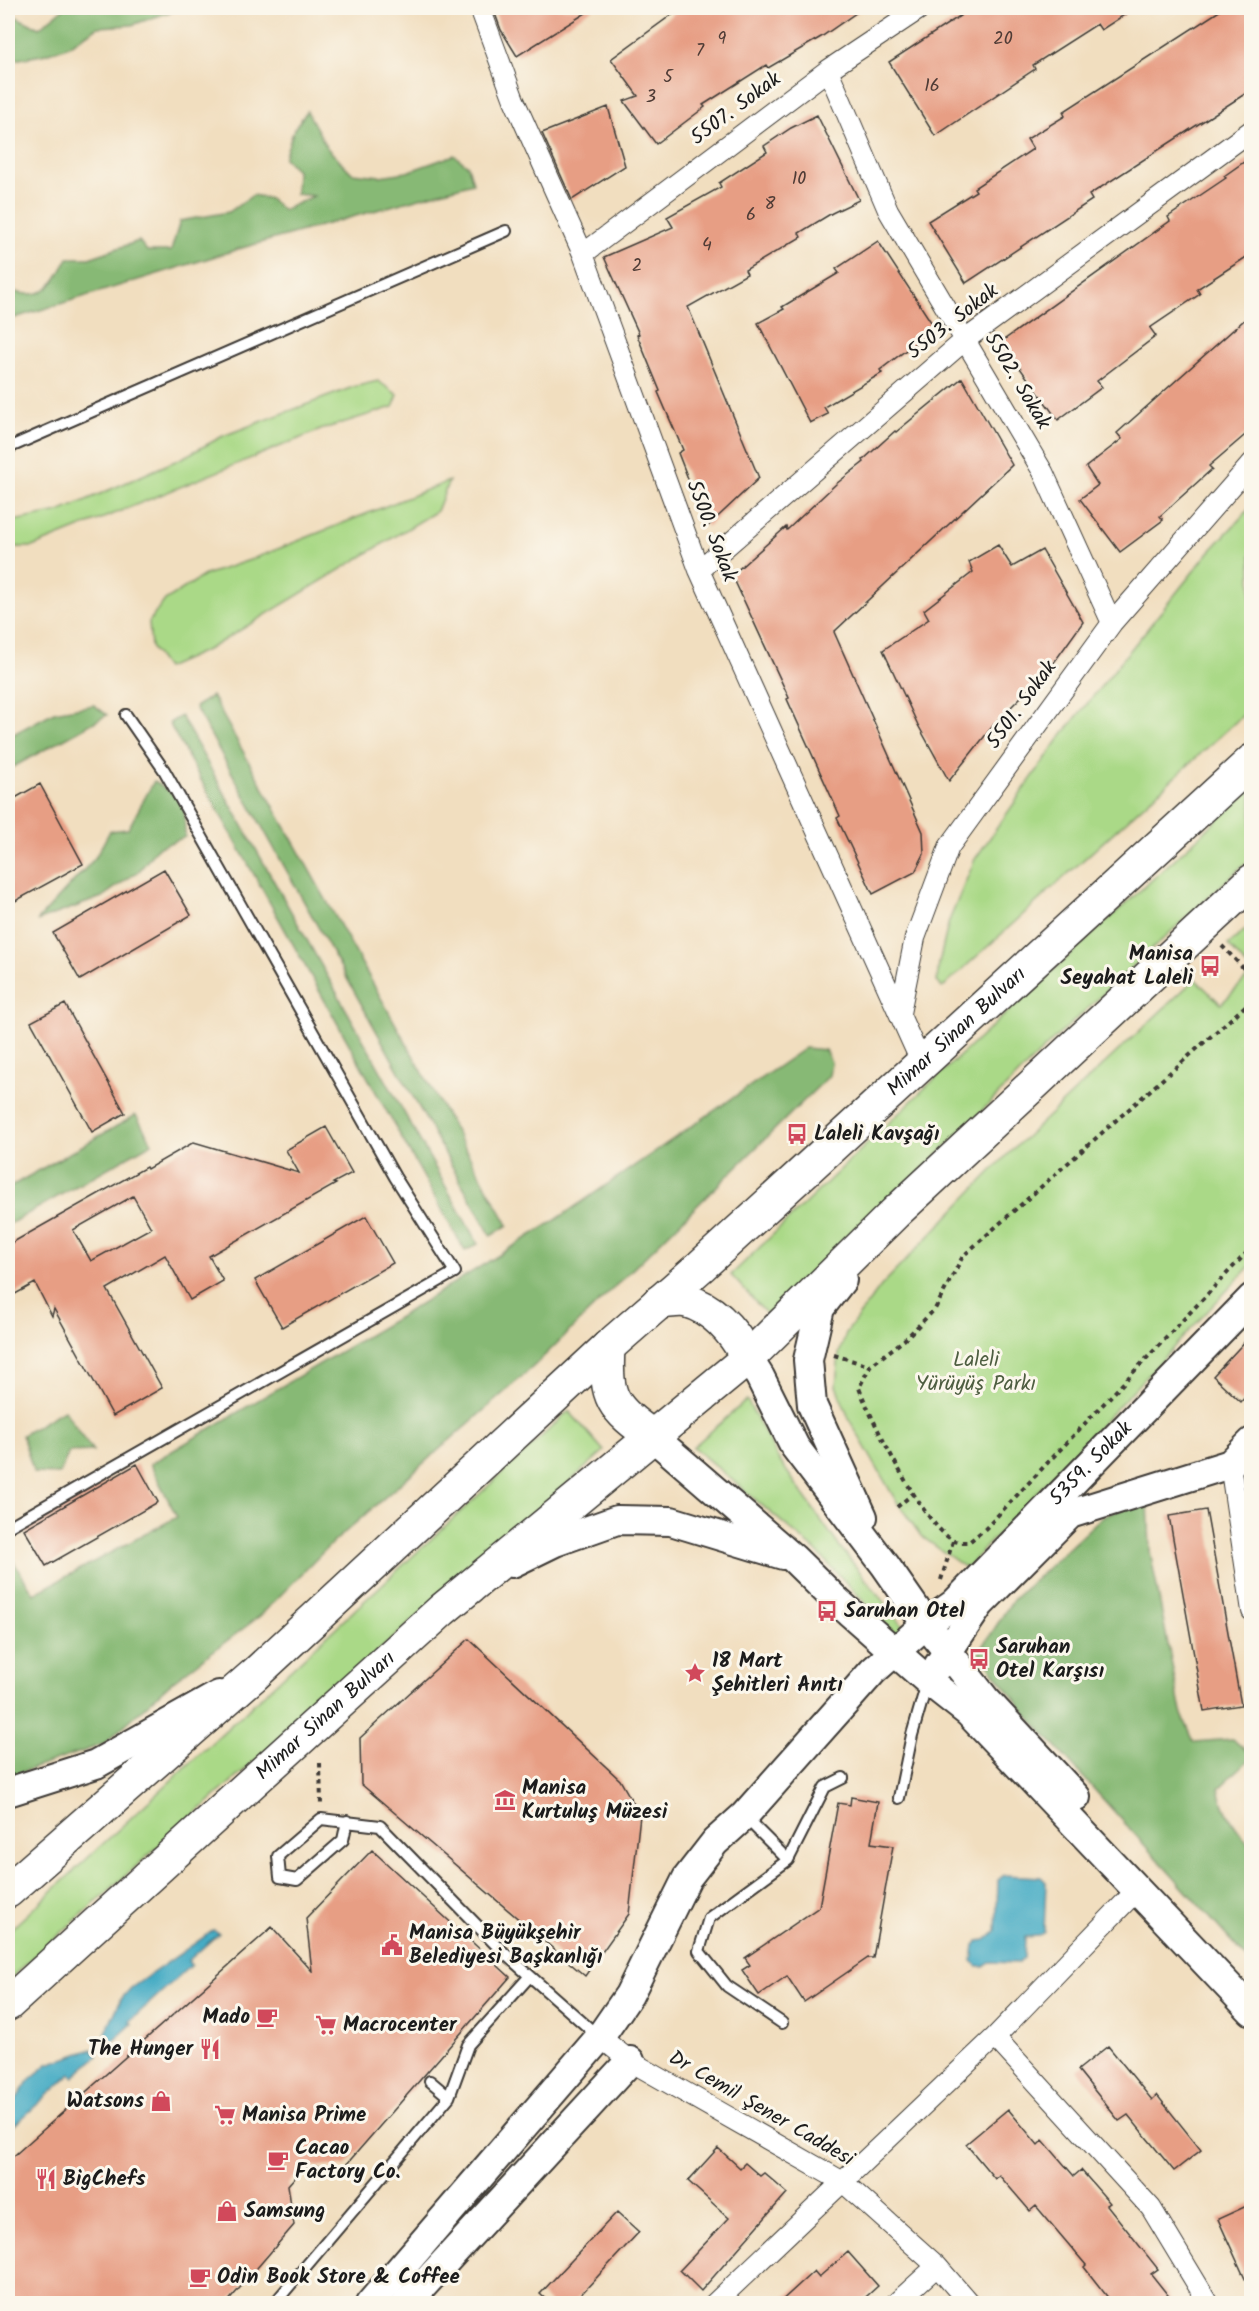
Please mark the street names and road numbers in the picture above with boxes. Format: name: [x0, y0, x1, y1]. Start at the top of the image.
street label: 5507. Sokak: [684, 64, 789, 154]
street label: 5503. Sokak: [900, 275, 1006, 368]
street label: 5502. Sokak: [975, 326, 1059, 436]
street label: 5500. Sokak: [676, 475, 746, 587]
street label: 5501. Sokak: [978, 653, 1066, 756]
street label: Mimar Sinan Bulvarı: [879, 959, 1034, 1105]
street label: 5359. Sokak: [1041, 1413, 1141, 1514]
street label: Mimar Sinan Bulvarı: [248, 1643, 403, 1788]
street label: Dr Cemil Şener Caddesi: [662, 2042, 861, 2176]

